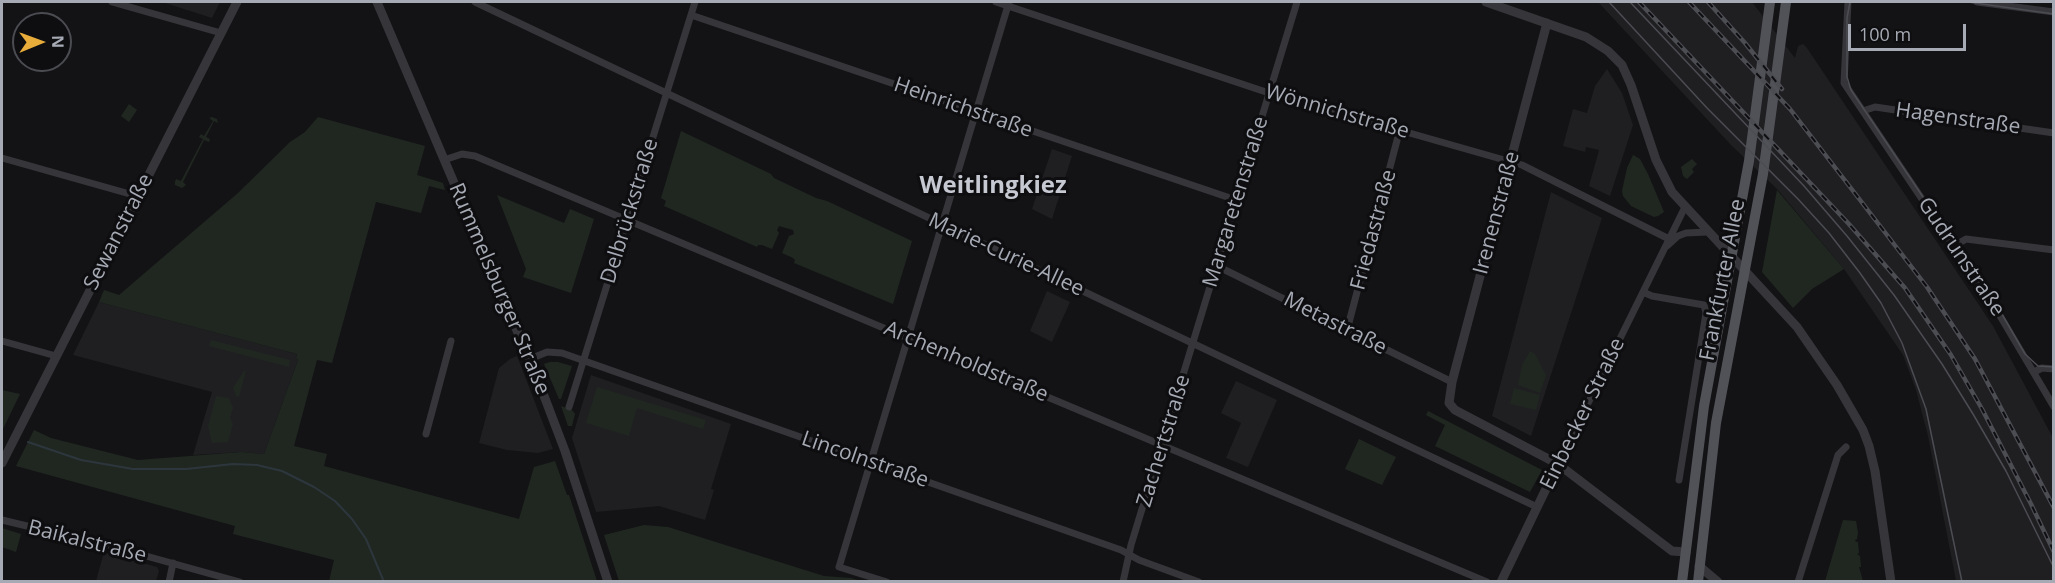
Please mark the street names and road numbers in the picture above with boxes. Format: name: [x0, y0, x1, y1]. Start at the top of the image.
street label: Heinrichstraße: [890, 73, 1036, 143]
street label: Wönnichstraße: [1262, 79, 1412, 145]
street label: Hagenstraße: [1894, 98, 2022, 140]
street label: Margaretenstraße: [1198, 114, 1274, 290]
street label: Delbrückstraße: [596, 135, 664, 287]
street label: Irenenstraße: [1468, 149, 1526, 277]
street label: Friedastraße: [1346, 167, 1402, 293]
street label: Sewanstraße: [79, 170, 159, 294]
street label: Rummelsburger Straße: [443, 179, 555, 399]
street label: Gudrunstraße: [1912, 193, 2010, 321]
street label: Frankfurter Allee: [1695, 197, 1751, 363]
street label: Marie-Curie-Allee: [924, 208, 1088, 302]
street label: Metastraße: [1279, 287, 1391, 361]
street label: Archenholdstraße: [880, 316, 1052, 408]
street label: Einbecker Straße: [1535, 334, 1631, 494]
street label: Zachertstraße: [1132, 372, 1196, 510]
street label: Lincolnstraße: [798, 426, 932, 494]
street label: Baikalstraße: [25, 515, 149, 569]

